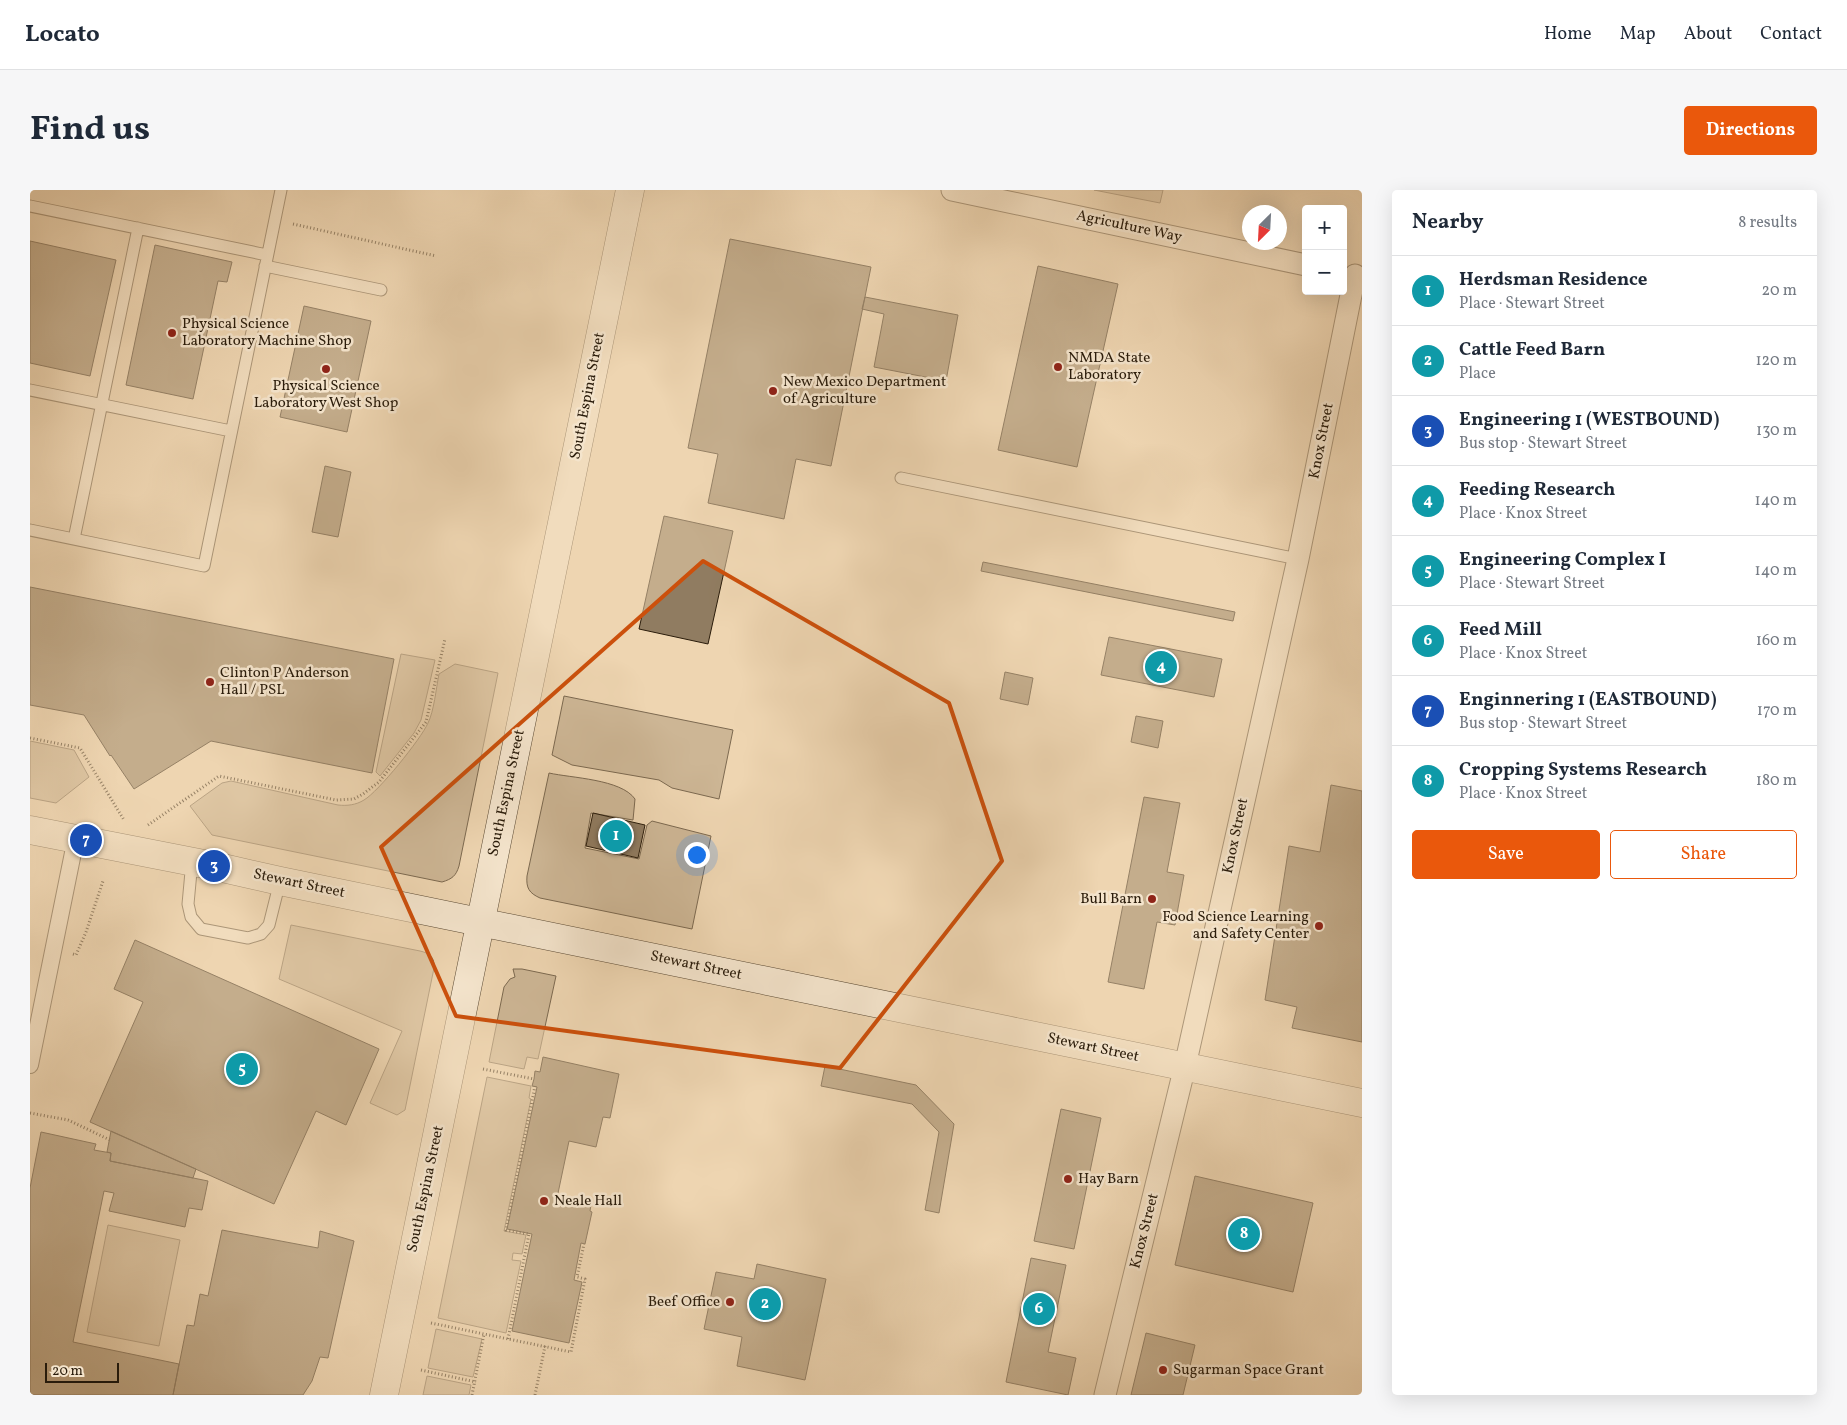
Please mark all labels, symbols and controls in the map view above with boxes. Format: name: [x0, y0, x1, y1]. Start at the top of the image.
text: Locato: [25, 18, 100, 52]
text: Home: [1544, 22, 1592, 47]
text: Map: [1620, 22, 1656, 47]
text: About: [1684, 22, 1732, 47]
text: Contact: [1760, 22, 1822, 47]
text: Find us: [30, 106, 150, 154]
button: Directions: [1684, 106, 1817, 155]
north arrow: [1242, 205, 1287, 250]
map controls: [1302, 205, 1347, 295]
button: +: [1302, 205, 1347, 250]
street label: Agriculture Way: [1074, 206, 1184, 248]
text: Nearby: [1412, 208, 1483, 237]
text: 8 results: [1738, 212, 1797, 234]
button: −: [1302, 250, 1347, 295]
text: Herdsman Residence: [1459, 267, 1647, 293]
text: 1: [1425, 280, 1431, 302]
text: 20 m: [1762, 280, 1797, 302]
text: Place · Stewart Street: [1459, 293, 1605, 315]
place label: Physical Science Laboratory Machine Shop: [182, 314, 352, 352]
marker: Physical Science Laboratory Machine Shop: [166, 327, 178, 339]
street label: South Espina Street: [565, 331, 611, 461]
text: Cattle Feed Barn: [1459, 337, 1605, 363]
place label: NMDA State Laboratory: [1068, 348, 1150, 386]
text: 2: [1424, 350, 1432, 372]
text: 120 m: [1755, 350, 1797, 372]
marker: NMDA State Laboratory: [1052, 361, 1064, 373]
marker: Physical Science Laboratory West Shop: [320, 363, 332, 375]
text: Place: [1459, 363, 1496, 385]
place label: New Mexico Department of Agriculture: [783, 372, 946, 410]
place label: Physical Science Laboratory West Shop: [254, 376, 398, 414]
marker: New Mexico Department of Agriculture: [767, 385, 779, 397]
street label: Knox Street: [1304, 401, 1340, 481]
text: Engineering 1 (WESTBOUND): [1459, 407, 1719, 433]
text: 3: [1424, 420, 1432, 442]
text: 130 m: [1756, 420, 1797, 442]
text: Bus stop · Stewart Street: [1459, 433, 1627, 455]
text: Feeding Research: [1459, 477, 1615, 503]
text: 4: [1423, 490, 1433, 512]
text: 140 m: [1755, 490, 1797, 512]
text: Place · Knox Street: [1459, 503, 1587, 525]
text: Engineering Complex I: [1459, 547, 1666, 573]
text: 5: [1424, 560, 1432, 582]
text: 140 m: [1755, 560, 1797, 582]
text: Place · Stewart Street: [1459, 573, 1605, 595]
text: Feed Mill: [1459, 617, 1542, 643]
text: 6: [1424, 630, 1432, 652]
text: 160 m: [1756, 630, 1797, 652]
text: Place · Knox Street: [1459, 643, 1587, 665]
pin: 4: [1145, 648, 1177, 686]
place label: Clinton P Anderson Hall / PSL: [220, 663, 349, 701]
marker: Clinton P Anderson Hall / PSL: [204, 676, 216, 688]
text: Enginnering 1 (EASTBOUND): [1459, 687, 1717, 713]
text: 7: [1424, 700, 1432, 722]
text: 170 m: [1757, 700, 1797, 722]
text: Bus stop · Stewart Street: [1459, 713, 1627, 735]
street label: South Espina Street: [483, 728, 531, 858]
text: Cropping Systems Research: [1459, 757, 1707, 783]
text: 8: [1424, 770, 1432, 792]
text: 180 m: [1756, 770, 1797, 792]
text: Place · Knox Street: [1459, 783, 1587, 805]
street label: Knox Street: [1218, 796, 1254, 876]
pin: 1: [600, 817, 632, 855]
pin: 7: [70, 821, 102, 859]
button: Save: [1412, 830, 1600, 879]
button: Share: [1610, 830, 1797, 879]
your location: [684, 842, 710, 868]
pin: 3: [198, 847, 230, 885]
street label: Stewart Street: [251, 864, 347, 904]
place label: Bull Barn: [1080, 889, 1142, 910]
marker: Bull Barn: [1146, 893, 1158, 905]
place label: Food Science Learning and Safety Center: [1162, 907, 1309, 945]
marker: Food Science Learning and Safety Center: [1313, 920, 1325, 932]
street label: Stewart Street: [648, 946, 744, 986]
street label: Stewart Street: [1045, 1028, 1141, 1068]
pin: 5: [226, 1050, 258, 1088]
street label: South Espina Street: [402, 1124, 450, 1254]
place label: Hay Barn: [1078, 1169, 1139, 1190]
marker: Hay Barn: [1062, 1173, 1074, 1185]
place label: Neale Hall: [554, 1191, 622, 1212]
street label: Knox Street: [1126, 1191, 1164, 1271]
marker: Neale Hall: [538, 1195, 550, 1207]
pin: 8: [1228, 1215, 1260, 1253]
pin: 2: [749, 1285, 781, 1323]
pin: 6: [1023, 1290, 1055, 1328]
place label: Beef Office: [648, 1292, 720, 1313]
marker: Beef Office: [724, 1296, 736, 1308]
scale bar: [45, 1360, 119, 1383]
place label: Sugarman Space Grant: [1173, 1360, 1324, 1381]
text: 20 m: [52, 1362, 83, 1381]
marker: Sugarman Space Grant: [1157, 1364, 1169, 1376]

